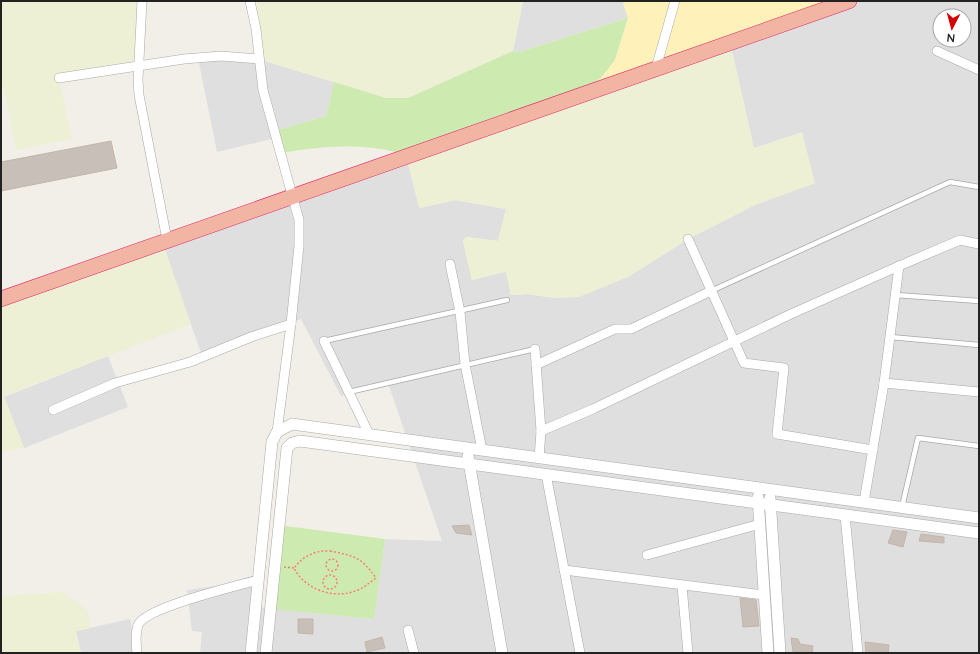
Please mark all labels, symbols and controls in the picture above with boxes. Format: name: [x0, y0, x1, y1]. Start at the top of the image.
north arrow: [932, 8, 972, 48]
text: N: [946, 32, 956, 45]

